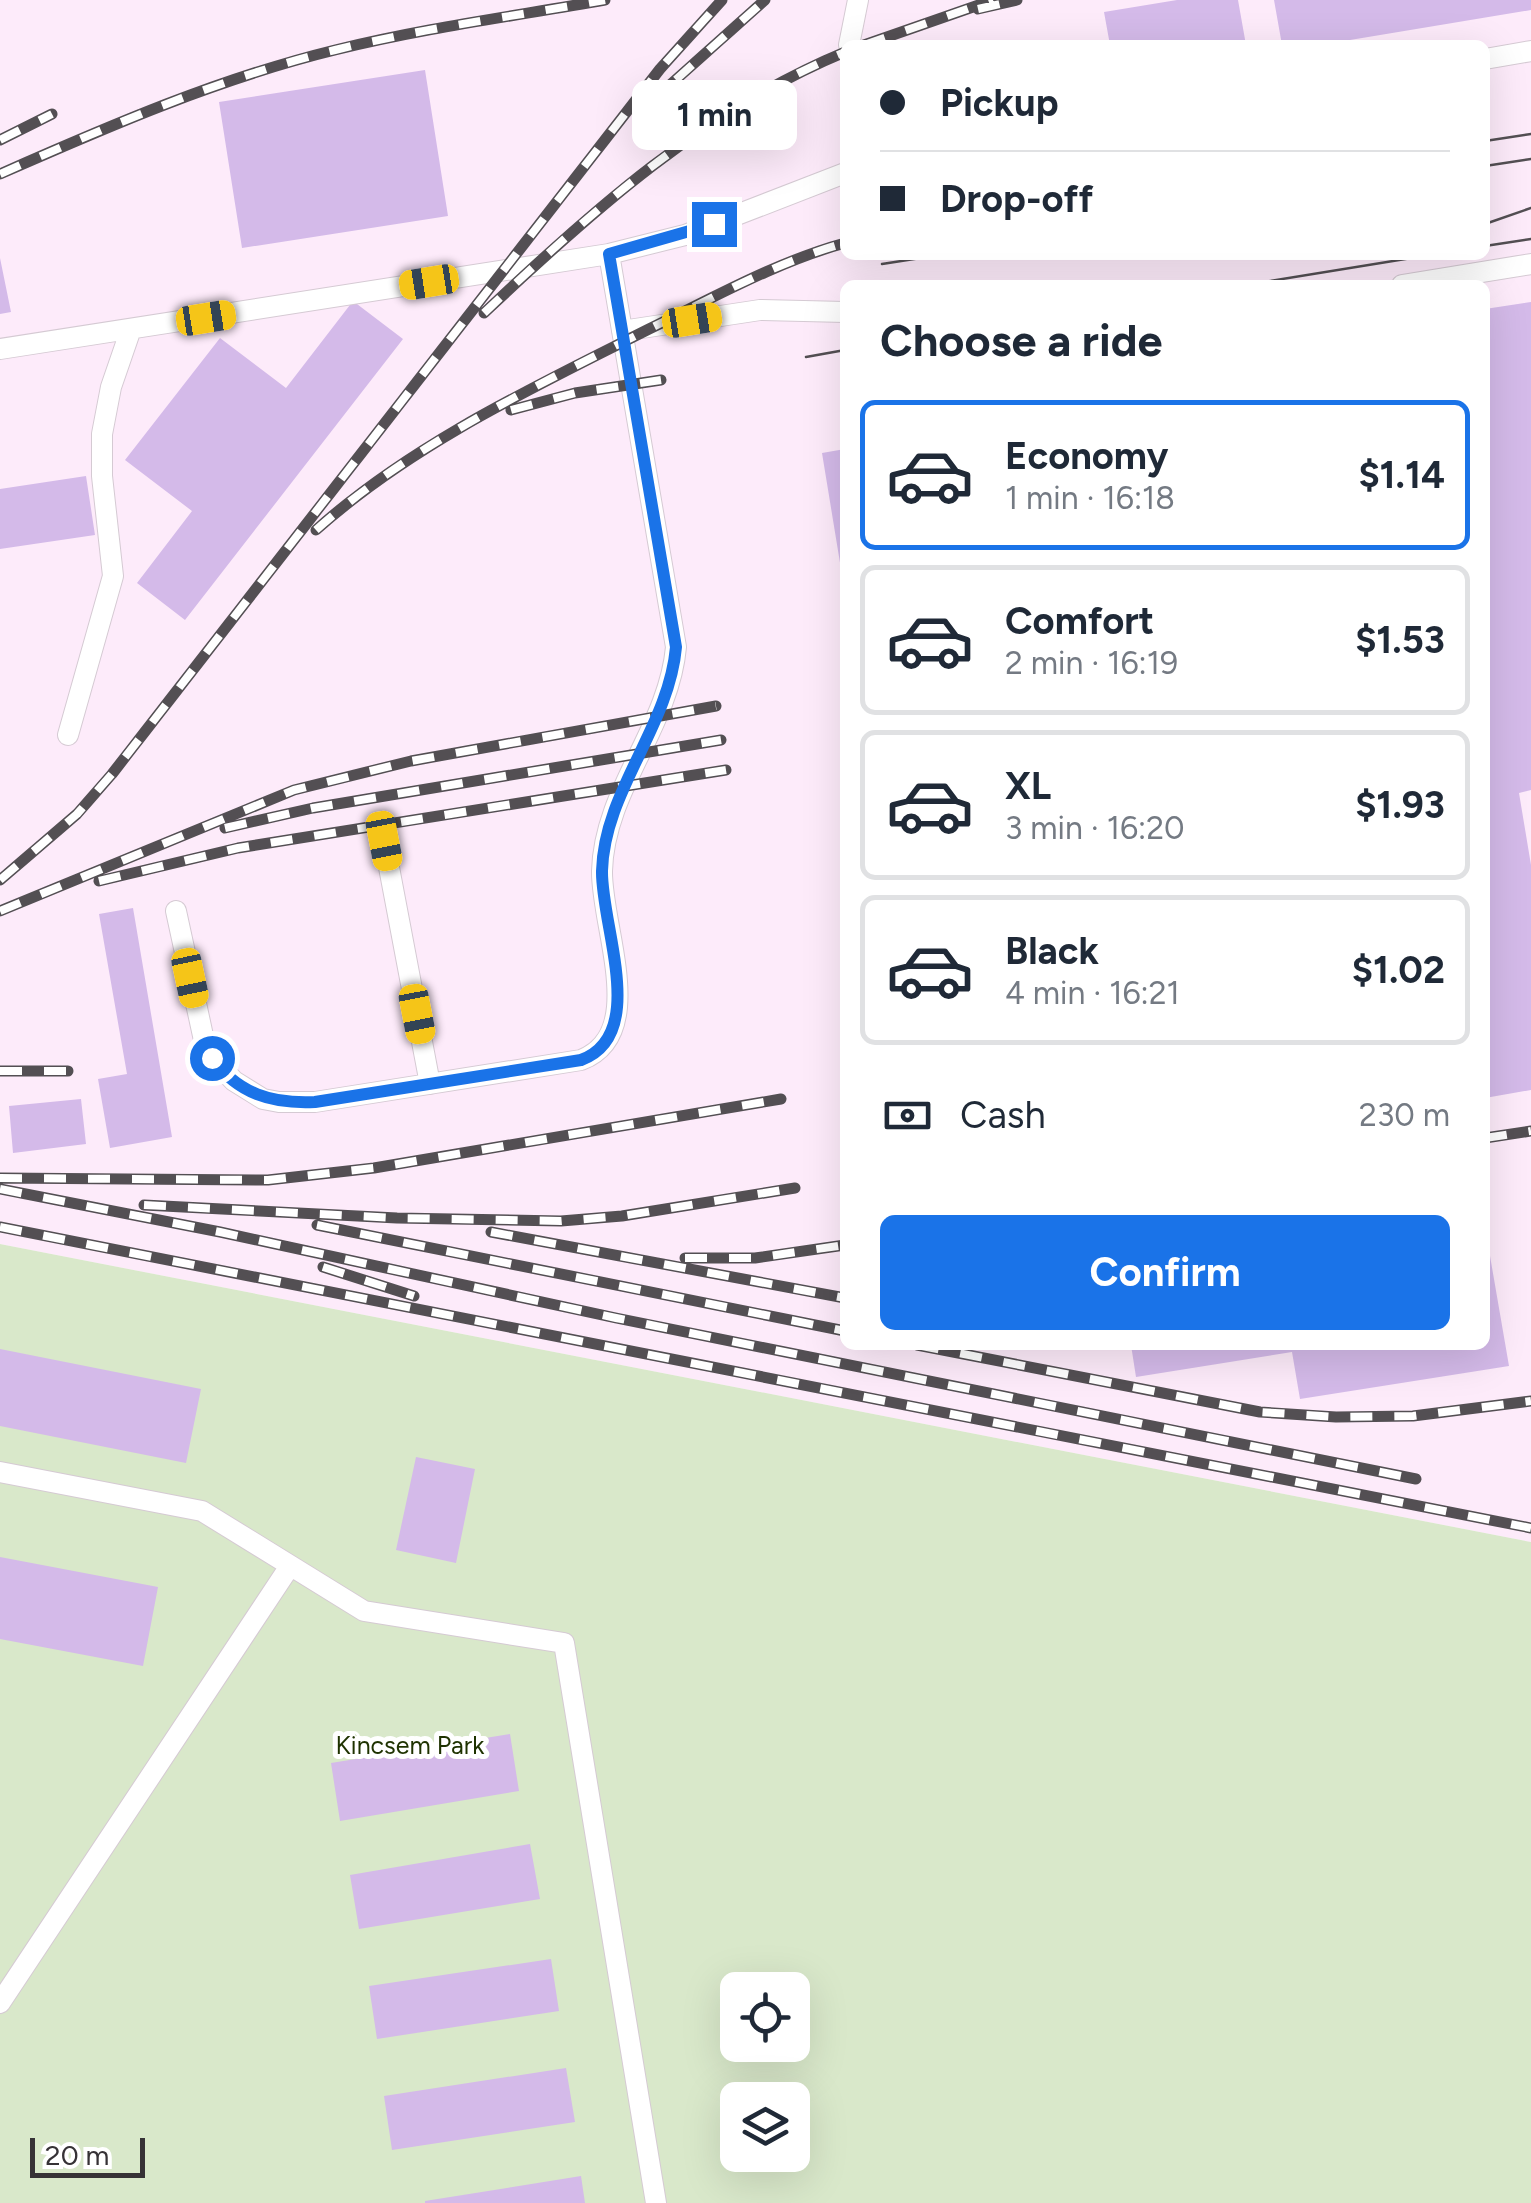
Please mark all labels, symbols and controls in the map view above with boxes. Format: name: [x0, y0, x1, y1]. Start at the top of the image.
callout: 1 min: [632, 79, 796, 149]
text: Pickup: [940, 80, 1058, 126]
text: 1 min: [677, 96, 752, 134]
text: Drop-off: [940, 176, 1093, 222]
route end: [692, 202, 737, 247]
car: [397, 262, 461, 302]
car: [174, 298, 238, 338]
car: [660, 300, 724, 340]
text: Choose a ride: [880, 313, 1162, 367]
icon: car: [885, 430, 975, 520]
text: Economy: [1005, 433, 1168, 479]
text: $1.14: [1358, 452, 1445, 498]
text: 1 min · 16:18: [1005, 479, 1175, 517]
icon: car: [885, 595, 975, 685]
text: Comfort: [1005, 598, 1154, 644]
text: $1.53: [1355, 617, 1445, 663]
text: 2 min · 16:19: [1005, 644, 1178, 682]
icon: car: [885, 760, 975, 850]
text: XL: [1005, 763, 1051, 809]
text: $1.93: [1355, 782, 1445, 828]
car: [364, 809, 404, 873]
text: 3 min · 16:20: [1005, 809, 1185, 847]
icon: car: [885, 925, 975, 1015]
text: Black: [1005, 928, 1099, 974]
car: [169, 946, 211, 1010]
text: $1.02: [1352, 947, 1445, 993]
text: 4 min · 16:21: [1005, 974, 1180, 1012]
car: [397, 982, 437, 1046]
route start: [190, 1036, 235, 1081]
icon: cash: [880, 1088, 935, 1143]
text: Cash: [960, 1092, 1046, 1138]
text: 230 m: [1359, 1096, 1450, 1134]
button: Confirm: [880, 1215, 1450, 1330]
park label: Kincsem Park: [336, 1730, 485, 1760]
map controls: [720, 1972, 810, 2172]
button: locate: [720, 1972, 810, 2062]
button: layers: [720, 2082, 810, 2172]
scale bar: [30, 2133, 145, 2178]
text: 20 m: [45, 2138, 109, 2172]

